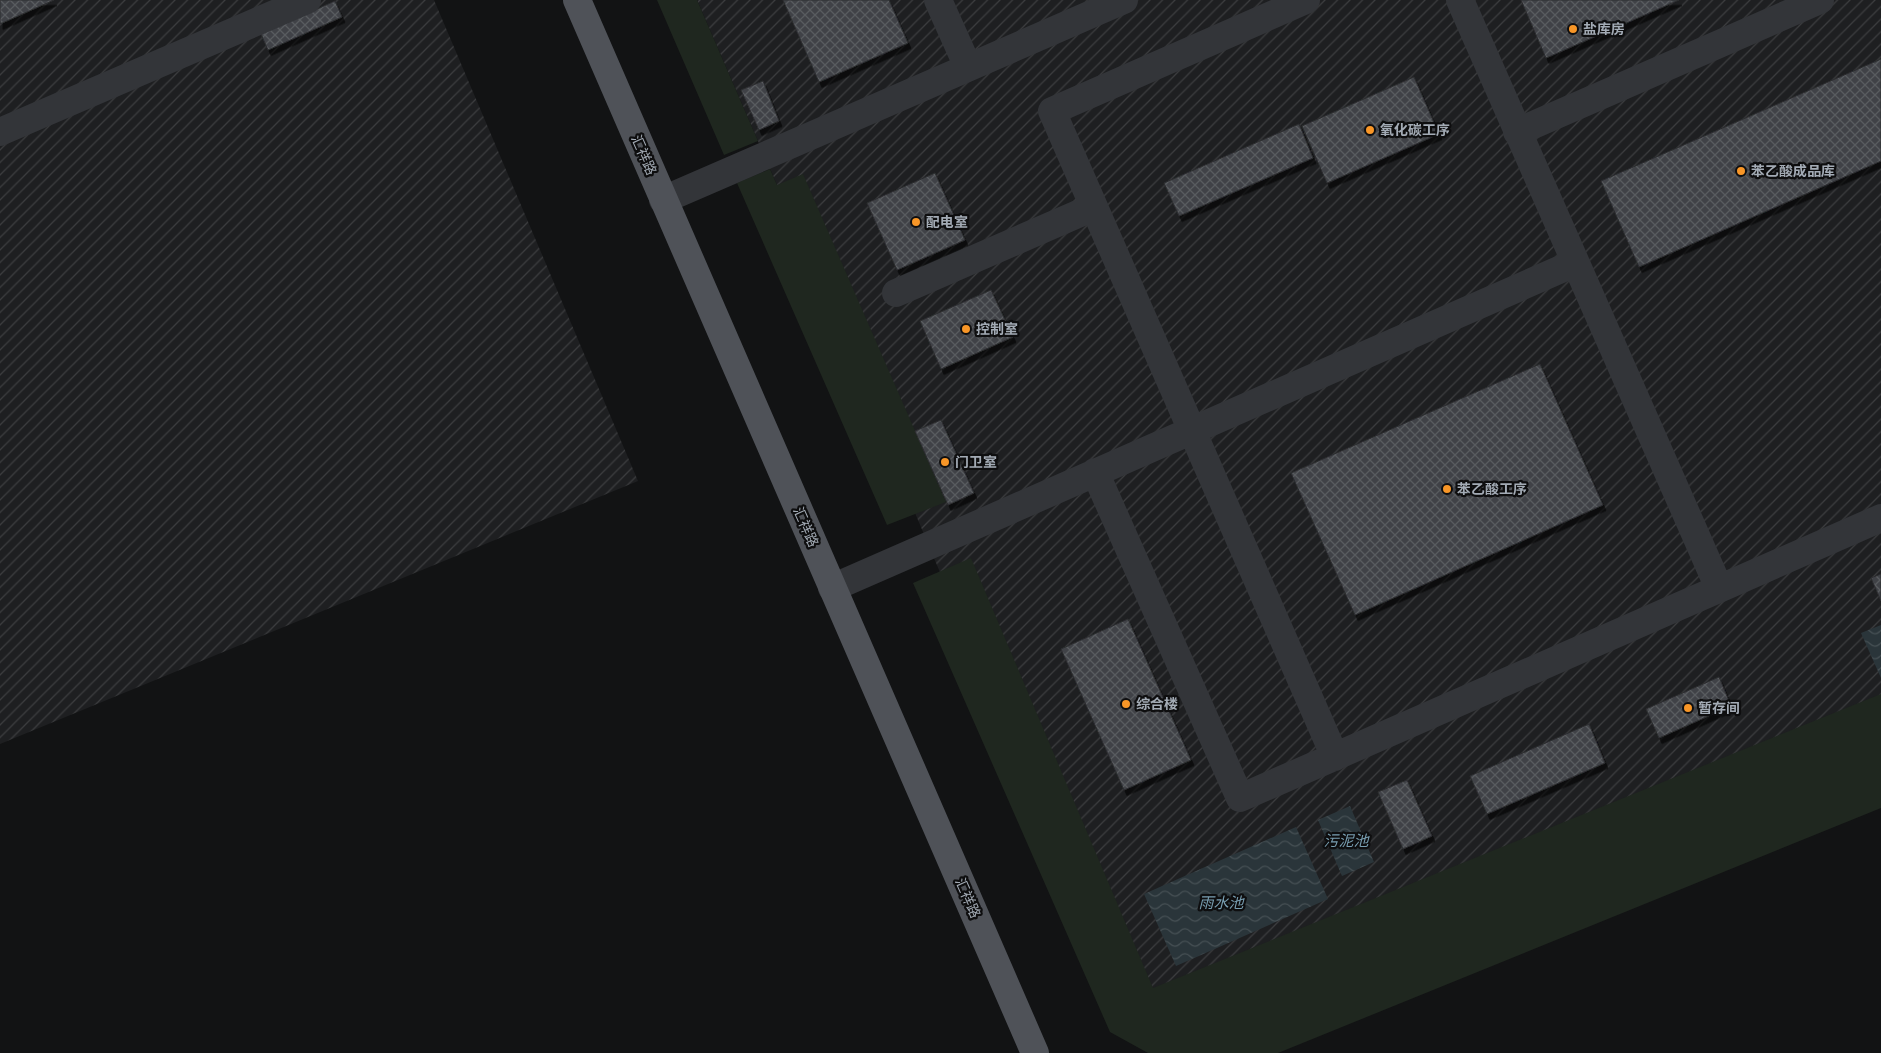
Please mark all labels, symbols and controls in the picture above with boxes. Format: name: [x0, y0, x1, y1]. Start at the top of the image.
place label: 盐库房: [1583, 21, 1625, 38]
marker: 盐库房: [1567, 23, 1579, 35]
place label: 氧化碳工序: [1380, 122, 1450, 139]
marker: 氧化碳工序: [1364, 124, 1376, 136]
street label: 汇祥路: [627, 133, 660, 178]
place label: 苯乙酸成品库: [1751, 163, 1835, 180]
marker: 苯乙酸成品库: [1735, 165, 1747, 177]
place label: 配电室: [926, 214, 968, 231]
marker: 配电室: [910, 216, 922, 228]
place label: 控制室: [976, 321, 1018, 338]
marker: 控制室: [960, 323, 972, 335]
place label: 门卫室: [955, 454, 997, 471]
marker: 门卫室: [939, 456, 951, 468]
place label: 苯乙酸工序: [1457, 481, 1527, 498]
marker: 苯乙酸工序: [1441, 483, 1453, 495]
street label: 汇祥路: [789, 505, 822, 550]
place label: 综合楼: [1136, 696, 1178, 713]
marker: 综合楼: [1120, 698, 1132, 710]
place label: 暂存间: [1698, 700, 1740, 717]
marker: 暂存间: [1682, 702, 1694, 714]
water label: 污泥池: [1323, 832, 1370, 851]
street label: 汇祥路: [951, 876, 984, 921]
water label: 雨水池: [1198, 894, 1245, 913]

